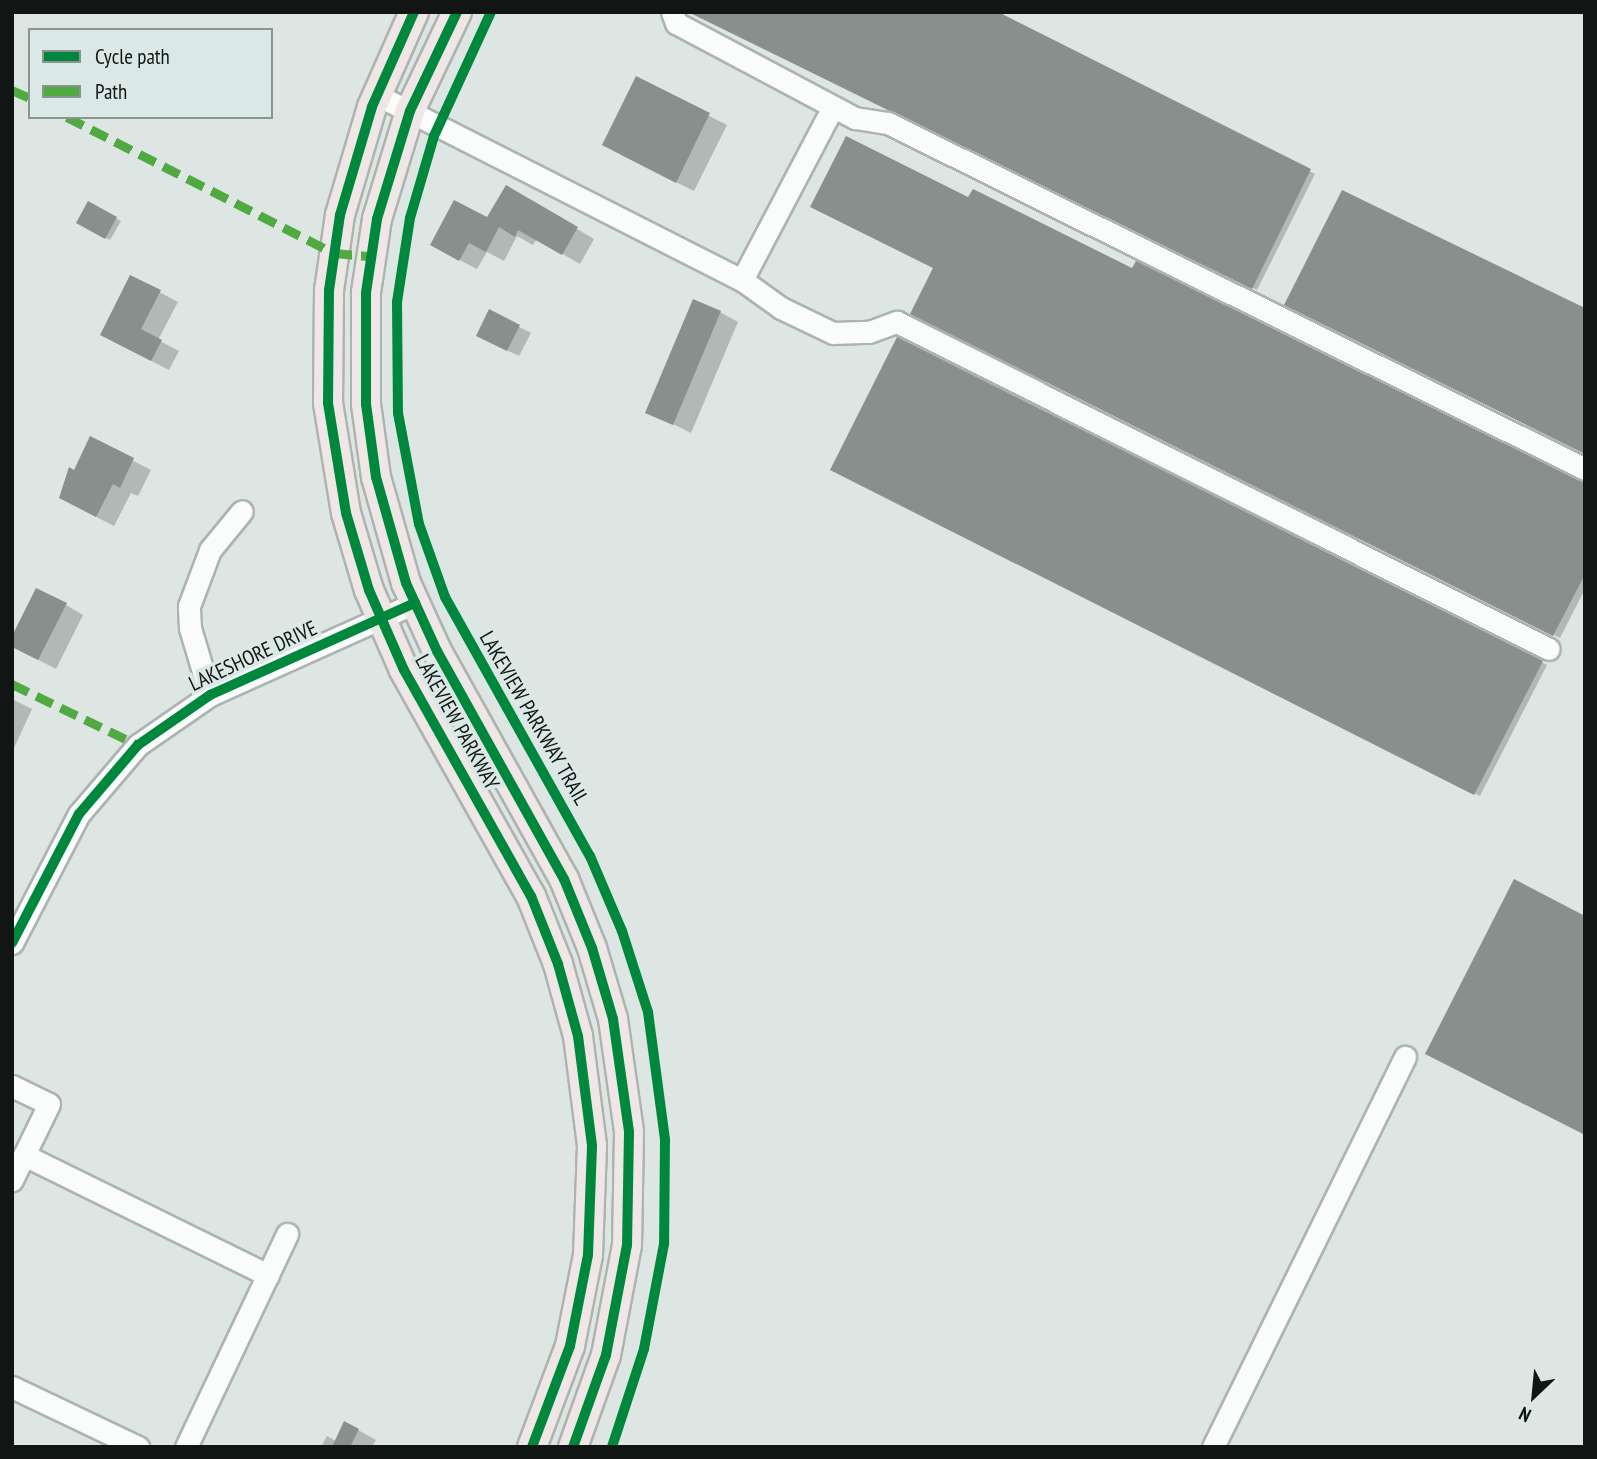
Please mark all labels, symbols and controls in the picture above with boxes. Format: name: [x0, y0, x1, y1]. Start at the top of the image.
legend: [28, 28, 273, 119]
text: Cycle path: [95, 43, 170, 70]
text: Path: [95, 78, 127, 105]
street label: LAKESHORE DRIVE: [185, 615, 321, 697]
street label: LAKEVIEW PARKWAY TRAIL: [474, 626, 594, 810]
street label: LAKEVIEW PARKWAY: [409, 650, 505, 794]
north arrow: [1499, 1361, 1569, 1431]
text: N: [1515, 1402, 1535, 1428]

